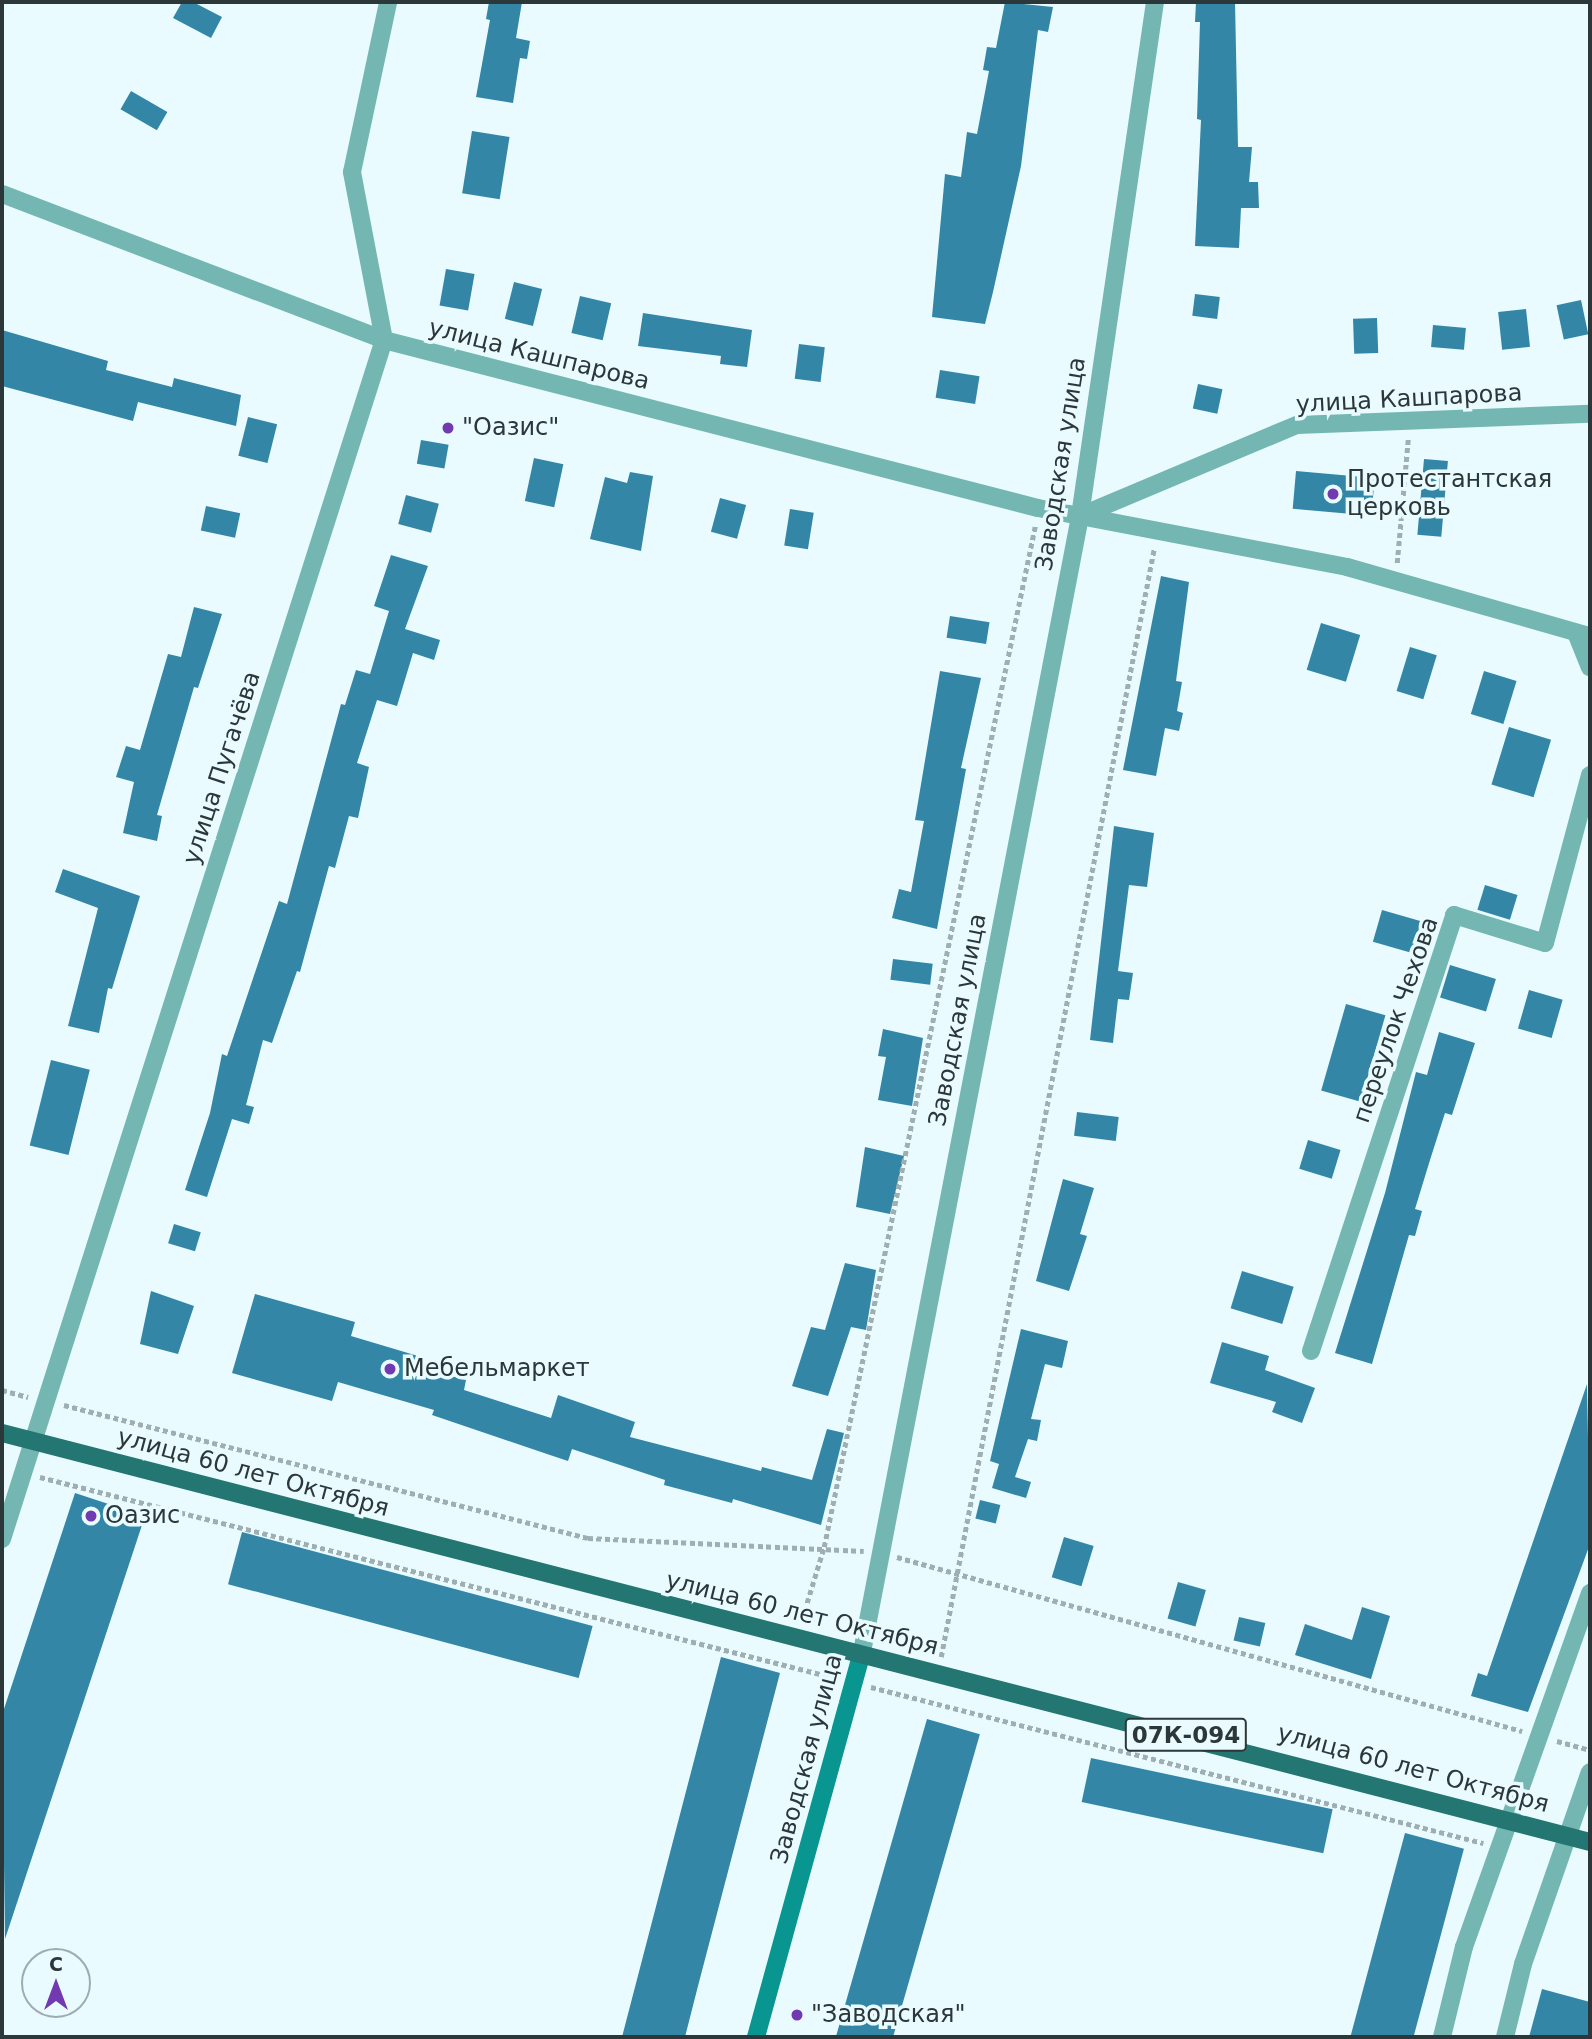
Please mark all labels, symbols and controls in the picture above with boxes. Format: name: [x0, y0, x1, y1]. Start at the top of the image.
street label: улица Кашпарова: [426, 314, 652, 396]
street label: Заводская улица: [1030, 355, 1092, 573]
street label: улица Кашпарова: [1295, 379, 1523, 419]
place label: "Оазис": [462, 414, 559, 442]
marker: "Оазис": [440, 420, 456, 436]
place label: Протестантская церковь: [1347, 466, 1552, 522]
marker: Протестантская церковь: [1325, 486, 1341, 502]
street label: улица Пугачёва: [177, 668, 267, 868]
street label: Заводская улица: [923, 911, 993, 1129]
street label: переулок Чехова: [1347, 913, 1445, 1127]
place label: Мебельмаркет: [404, 1355, 590, 1383]
marker: Мебельмаркет: [382, 1361, 398, 1377]
street label: улица 60 лет Октября: [114, 1423, 392, 1523]
place label: Оазис: [105, 1502, 180, 1530]
marker: Оазис: [83, 1508, 99, 1524]
street label: улица 60 лет Октября: [663, 1566, 941, 1662]
street label: Заводская улица: [765, 1651, 849, 1867]
road number: 07К-094: [1125, 1716, 1247, 1754]
street label: улица 60 лет Октября: [1274, 1719, 1552, 1819]
north arrow: [21, 1948, 91, 2018]
text: С: [49, 1953, 63, 1975]
place label: "Заводская": [811, 2001, 965, 2029]
marker: "Заводская": [789, 2007, 805, 2023]

